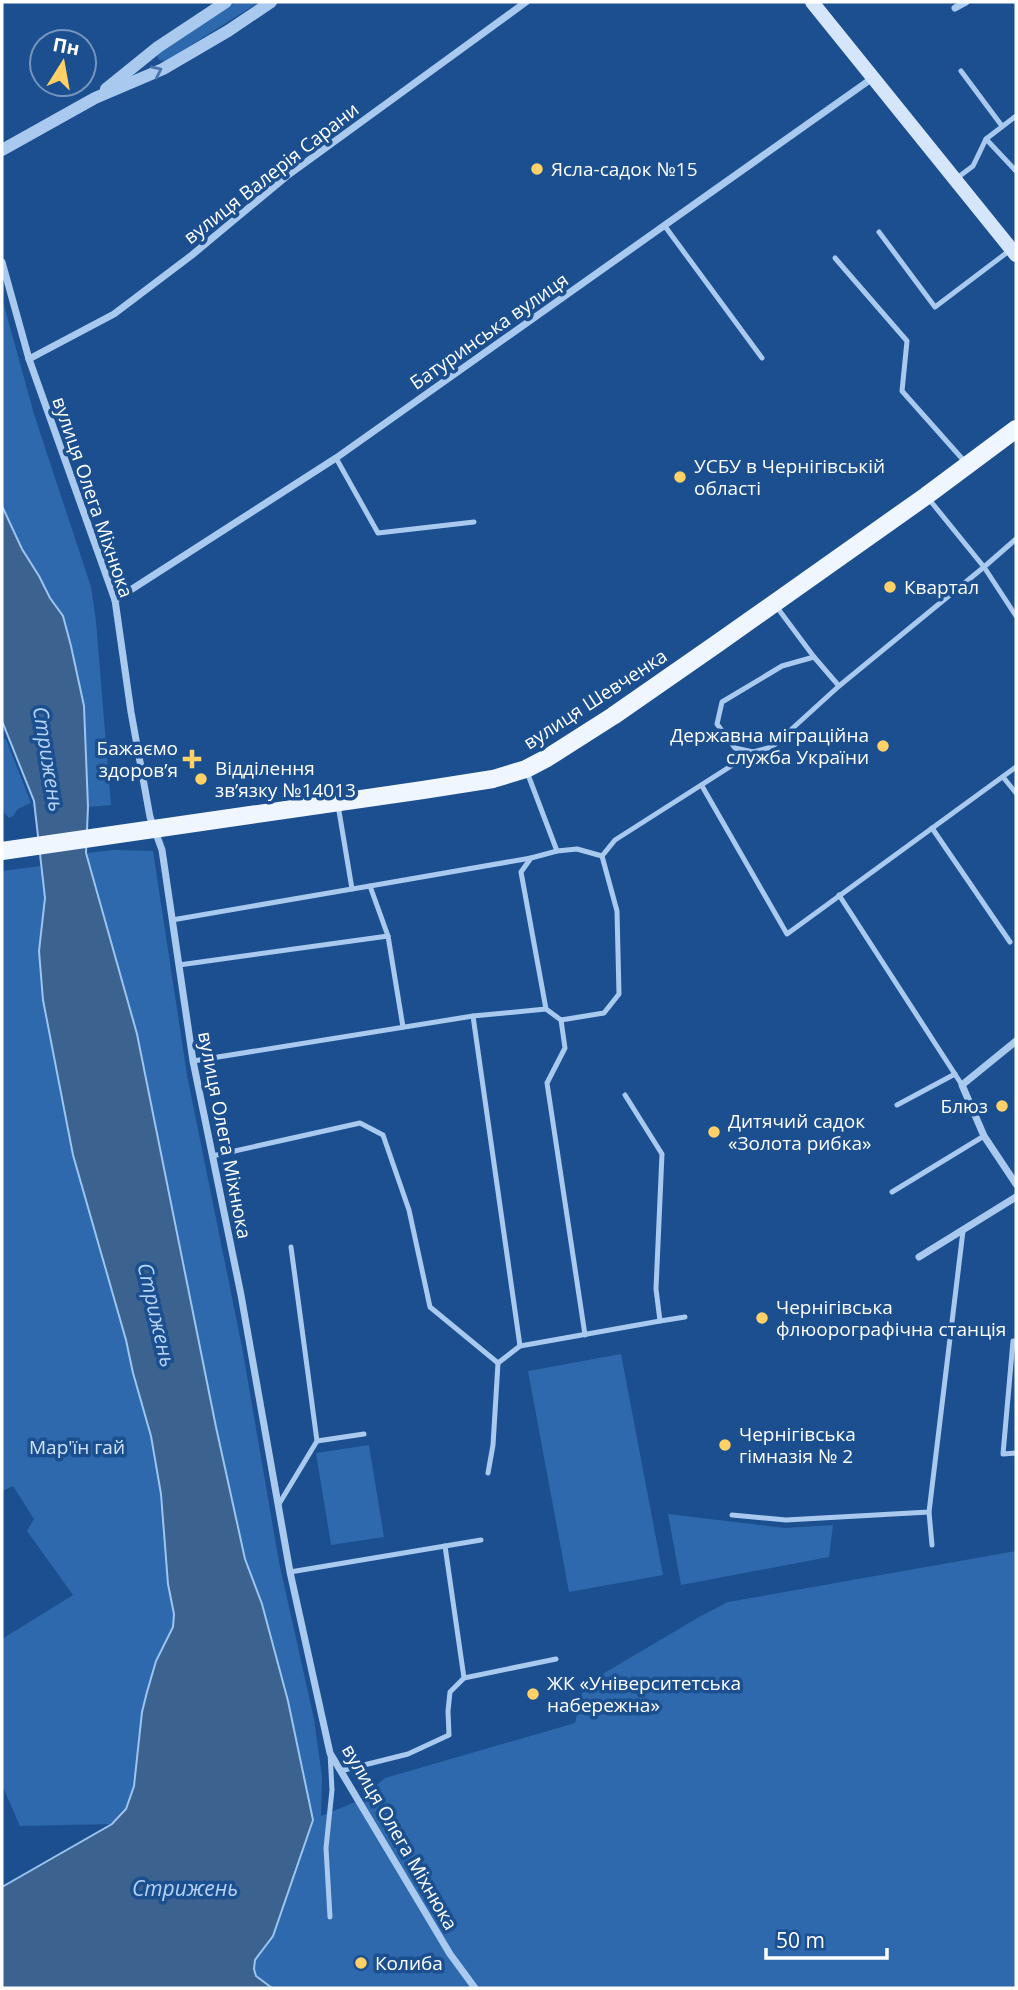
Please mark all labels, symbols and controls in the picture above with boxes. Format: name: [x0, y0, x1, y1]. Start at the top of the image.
north arrow: [28, 28, 98, 98]
text: Пн: [51, 31, 82, 62]
one-way arrow: [150, 66, 163, 80]
street label: вулиця Валерія Сарани: [178, 96, 364, 250]
place label: Ясла-садок №15: [551, 156, 698, 182]
marker: Ясла-садок №15: [529, 161, 545, 177]
street label: Батуринська вулиця: [405, 266, 573, 396]
street label: вулиця Олега Міхнюка: [46, 393, 140, 601]
place label: УСБУ в Чернігівській області: [694, 453, 885, 501]
marker: УСБУ в Чернігівській області: [672, 469, 688, 485]
place label: Квартал: [904, 574, 979, 600]
marker: Квартал: [882, 579, 898, 595]
street label: вулиця Шевченка: [518, 643, 672, 755]
water label: Стрижень: [27, 704, 71, 813]
place label: Державна міграційна служба України: [670, 722, 869, 770]
place label: Бажаємо здоров’я: [97, 735, 178, 783]
marker: Державна міграційна служба України: [875, 738, 891, 754]
marker: Бажаємо здоров’я: [184, 751, 200, 767]
place label: Відділення зв’язку №14013: [215, 755, 356, 803]
marker: Відділення зв’язку №14013: [193, 771, 209, 787]
street label: вулиця Олега Міхнюка: [192, 1029, 258, 1241]
place label: Блюз: [941, 1093, 988, 1119]
marker: Блюз: [994, 1098, 1010, 1114]
place label: Дитячий садок «Золота рибка»: [728, 1108, 871, 1156]
marker: Дитячий садок «Золота рибка»: [706, 1124, 722, 1140]
water label: Стрижень: [131, 1260, 183, 1370]
place label: Чернігівська флюорографічна станція: [776, 1294, 1006, 1342]
marker: Чернігівська флюорографічна станція: [754, 1310, 770, 1326]
place label: Чернігівська гімназія № 2: [739, 1421, 856, 1469]
park label: Мар'їн гай: [29, 1434, 125, 1460]
marker: Чернігівська гімназія № 2: [717, 1437, 733, 1453]
place label: ЖК «Університетська набережна»: [547, 1670, 741, 1718]
marker: ЖК «Університетська набережна»: [525, 1686, 541, 1702]
street label: вулиця Олега Міхнюка: [336, 1739, 464, 1935]
water label: Стрижень: [132, 1874, 238, 1902]
scale bar: [766, 1916, 887, 1960]
text: 50 m: [776, 1926, 825, 1954]
place label: Колиба: [375, 1950, 443, 1976]
marker: Колиба: [353, 1955, 369, 1971]

